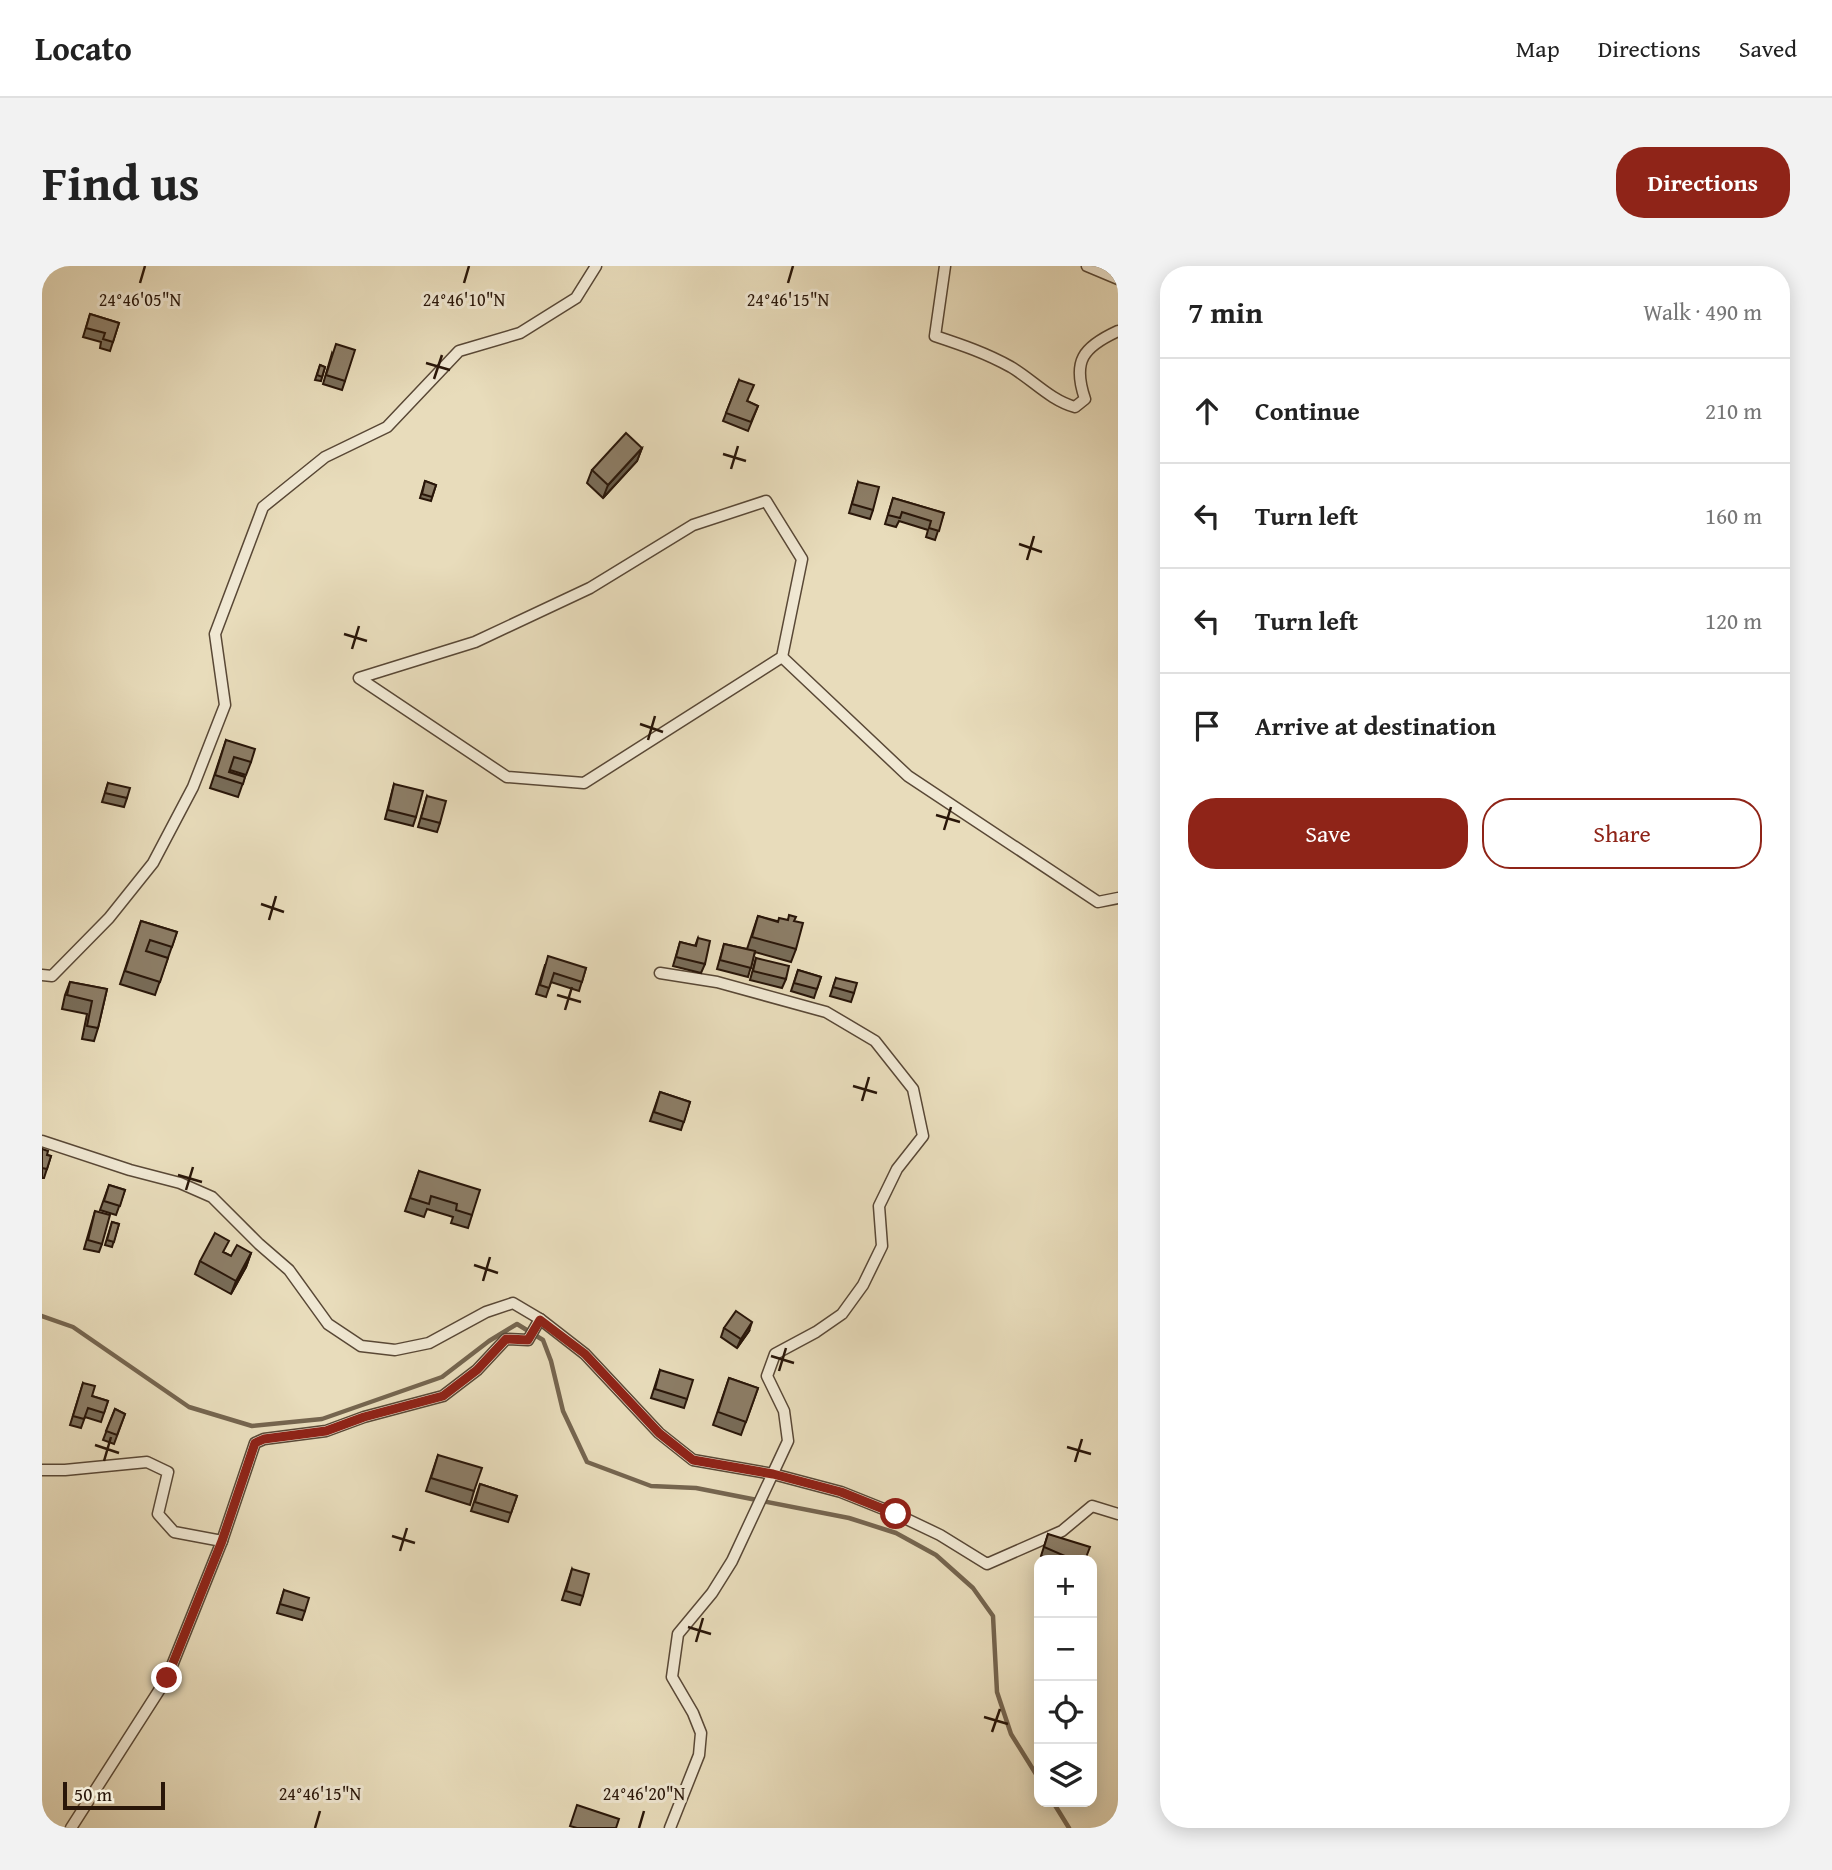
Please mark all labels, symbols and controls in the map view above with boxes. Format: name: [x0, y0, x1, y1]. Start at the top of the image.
text: Locato: [35, 24, 132, 72]
text: Map: [1516, 31, 1560, 66]
text: Directions: [1598, 31, 1701, 66]
text: Saved: [1739, 31, 1797, 66]
text: Find us: [42, 146, 200, 218]
button: Directions: [1616, 147, 1790, 218]
text: 24°46'05"N: [99, 286, 182, 313]
text: 24°46'10"N: [423, 286, 506, 313]
text: 24°46'15"N: [747, 286, 830, 313]
text: 7 min: [1188, 290, 1263, 334]
text: Walk · 490 m: [1643, 295, 1762, 328]
text: Continue: [1255, 391, 1360, 430]
icon: ahead: [1188, 392, 1226, 430]
text: 210 m: [1705, 394, 1762, 427]
text: Turn left: [1255, 496, 1358, 535]
icon: left: [1188, 497, 1226, 535]
text: 160 m: [1705, 499, 1762, 532]
text: Turn left: [1255, 601, 1358, 640]
icon: left: [1188, 602, 1226, 640]
text: 120 m: [1705, 604, 1762, 637]
text: Arrive at destination: [1255, 706, 1496, 745]
icon: arrive: [1188, 707, 1226, 745]
button: Save: [1188, 798, 1468, 869]
button: Share: [1482, 798, 1762, 869]
route start: [880, 1498, 911, 1529]
map controls: [1034, 1555, 1097, 1807]
button: +: [1034, 1555, 1097, 1618]
button: −: [1034, 1618, 1097, 1681]
route end: [151, 1662, 182, 1693]
button: locate: [1034, 1681, 1097, 1744]
button: layers: [1034, 1744, 1097, 1807]
scale bar: [63, 1779, 164, 1811]
text: 50 m: [74, 1780, 112, 1808]
text: 24°46'15"N: [279, 1780, 362, 1807]
text: 24°46'20"N: [603, 1780, 686, 1807]

